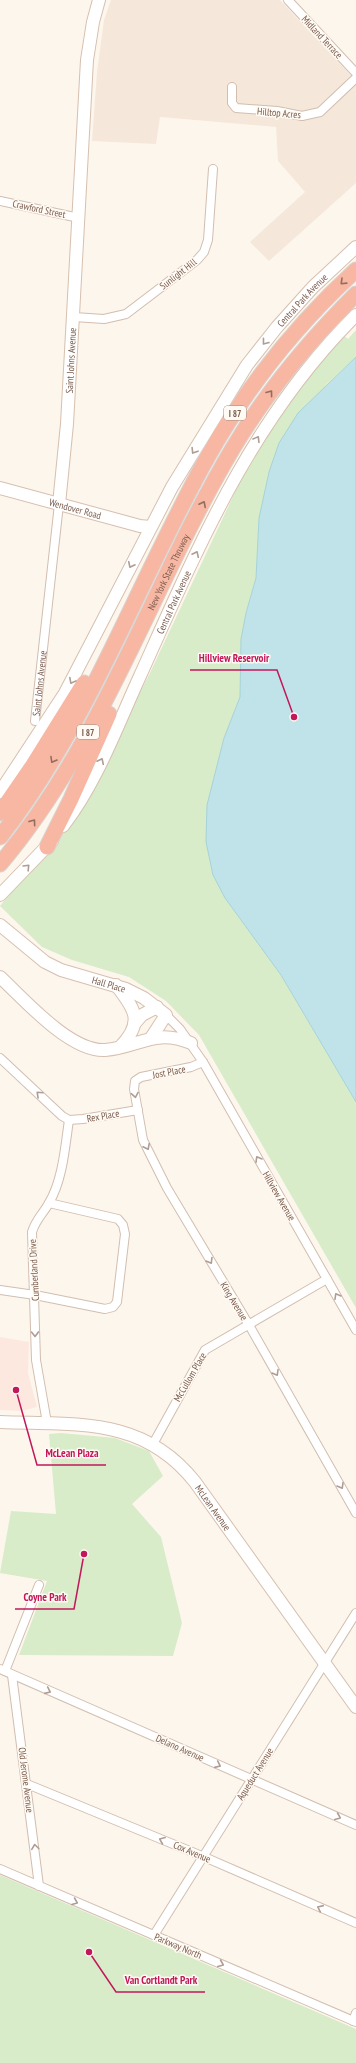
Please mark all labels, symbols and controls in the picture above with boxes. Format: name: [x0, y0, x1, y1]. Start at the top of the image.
street label: Midland Terrace: [299, 13, 345, 61]
street label: Hilltop Acres: [257, 105, 302, 121]
street label: Crawford Street: [11, 197, 67, 221]
street label: Sunlight Hill: [157, 255, 200, 292]
street label: Central Park Avenue: [274, 270, 330, 329]
one-way arrow: [340, 277, 348, 285]
street label: Saint Johns Avenue: [62, 327, 79, 394]
one-way arrow: [262, 338, 269, 345]
one-way arrow: [265, 390, 272, 397]
road number: I 87: [224, 406, 246, 420]
one-way arrow: [252, 436, 260, 443]
one-way arrow: [191, 447, 199, 454]
street label: Wendover Road: [48, 495, 103, 522]
one-way arrow: [198, 501, 206, 509]
street label: New York State Thruway: [144, 531, 192, 612]
one-way arrow: [191, 550, 199, 558]
one-way arrow: [128, 561, 136, 568]
street label: Central Park Avenue: [153, 568, 194, 636]
callout: Hillview Reservoir: [190, 647, 277, 670]
street label: Saint Johns Avenue: [29, 650, 49, 717]
text: Hillview Reservoir: [199, 651, 270, 665]
one-way arrow: [69, 676, 77, 684]
road number: I 87: [77, 725, 99, 739]
one-way arrow: [51, 756, 58, 763]
one-way arrow: [96, 757, 104, 765]
one-way arrow: [28, 820, 35, 827]
one-way arrow: [22, 864, 30, 872]
street label: Hall Place: [90, 973, 127, 995]
street label: Jost Place: [150, 1062, 187, 1082]
one-way arrow: [37, 1092, 44, 1099]
one-way arrow: [130, 1092, 139, 1099]
street label: Rex Place: [86, 1107, 120, 1125]
one-way arrow: [142, 1143, 150, 1151]
one-way arrow: [256, 1156, 263, 1163]
street label: Hillview Avenue: [260, 1169, 298, 1223]
street label: Cumberland Drive: [26, 1239, 42, 1301]
one-way arrow: [206, 1257, 213, 1264]
street label: King Avenue: [217, 1279, 251, 1323]
one-way arrow: [334, 1293, 341, 1300]
one-way arrow: [31, 1331, 40, 1337]
street label: McCullom Place: [171, 1350, 209, 1404]
one-way arrow: [272, 1369, 279, 1376]
callout: McLean Plaza: [37, 1442, 106, 1465]
text: McLean Plaza: [45, 1446, 99, 1460]
street label: McLean Avenue: [192, 1482, 234, 1533]
one-way arrow: [336, 1482, 343, 1489]
callout: Coyne Park: [15, 1586, 74, 1609]
text: Coyne Park: [23, 1590, 67, 1604]
one-way arrow: [44, 1686, 51, 1694]
street label: Delano Avenue: [154, 1732, 206, 1764]
street label: Aqueduct Avenue: [234, 1745, 276, 1803]
street label: Old Jerome Avenue: [16, 1747, 36, 1813]
one-way arrow: [214, 1760, 222, 1768]
one-way arrow: [334, 1812, 341, 1820]
one-way arrow: [159, 1836, 166, 1844]
street label: Cox Avenue: [171, 1838, 213, 1866]
one-way arrow: [31, 1844, 40, 1851]
one-way arrow: [72, 1897, 79, 1905]
one-way arrow: [317, 1904, 324, 1912]
street label: Parkway North: [152, 1930, 204, 1962]
one-way arrow: [216, 1959, 224, 1967]
callout: Van Cortlandt Park: [116, 1969, 205, 1992]
text: Van Cortlandt Park: [124, 1973, 198, 1987]

